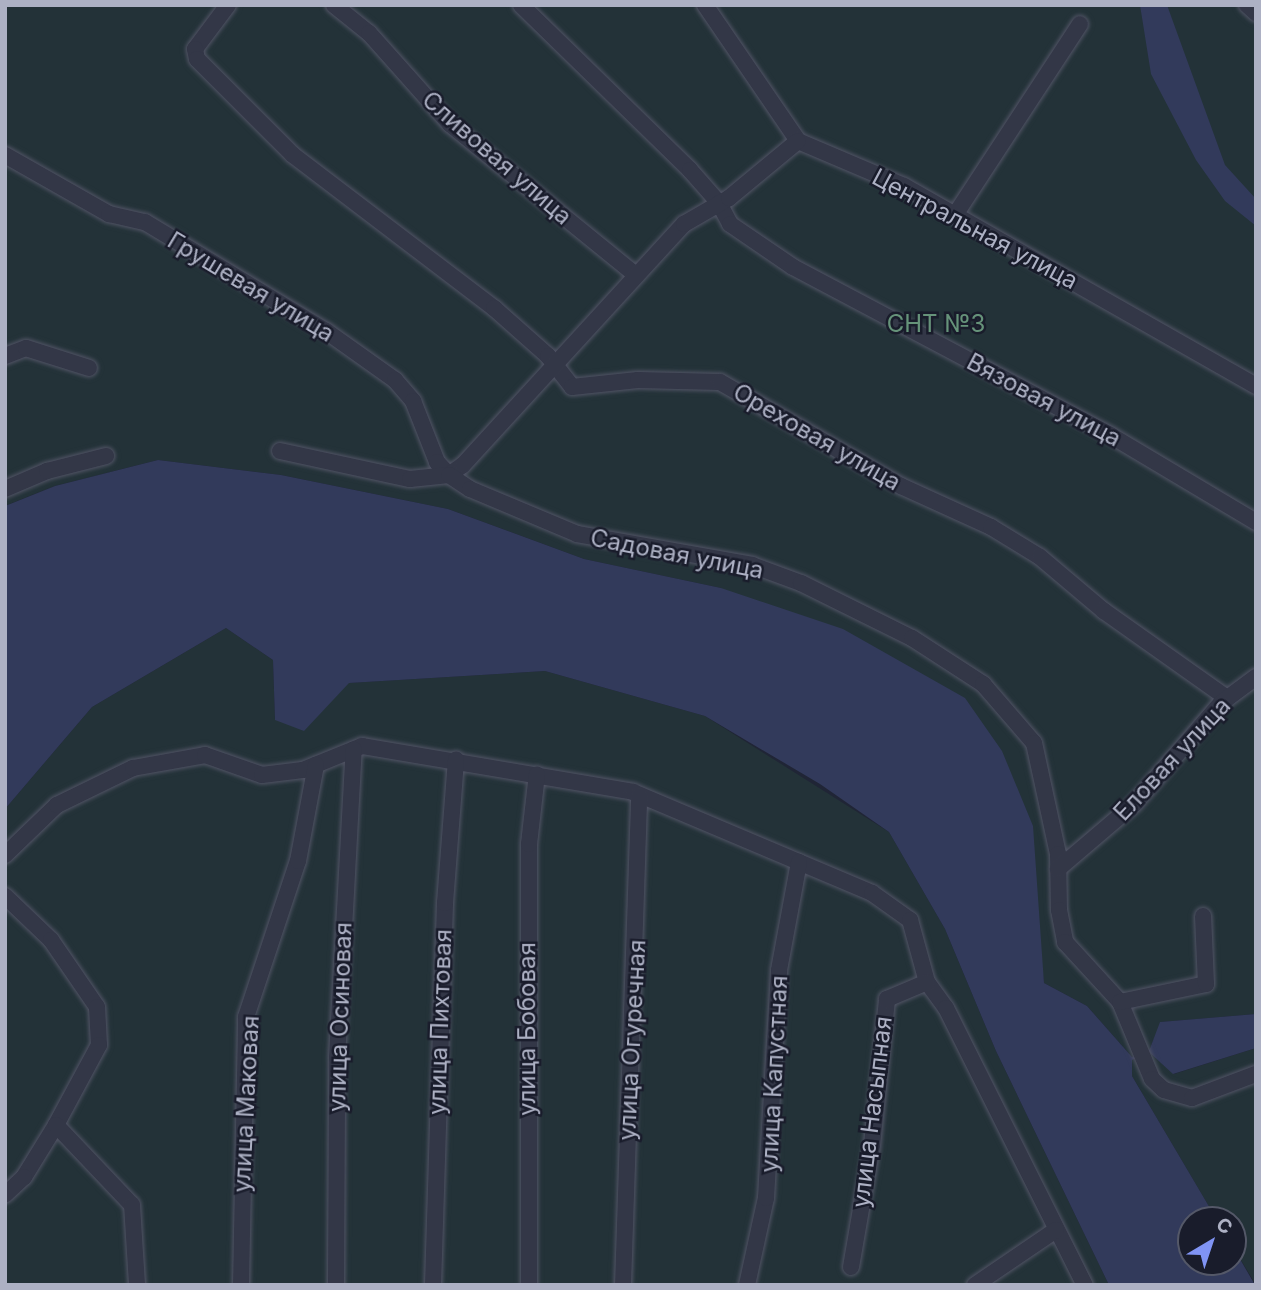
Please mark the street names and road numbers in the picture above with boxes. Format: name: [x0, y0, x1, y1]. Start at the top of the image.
street label: Сливовая улица: [416, 85, 578, 231]
street label: Центральная улица: [867, 163, 1083, 295]
street label: Грушевая улица: [162, 226, 340, 348]
street label: Вязовая улица: [962, 347, 1126, 453]
street label: Ореховая улица: [728, 377, 906, 497]
street label: Садовая улица: [588, 523, 766, 585]
street label: Еловая улица: [1108, 691, 1236, 827]
street label: улица Осиновая: [322, 921, 358, 1113]
street label: улица Пихтовая: [422, 929, 458, 1115]
street label: улица Огуречная: [612, 939, 652, 1141]
street label: улица Бобовая: [513, 942, 541, 1116]
street label: улица Капустная: [754, 975, 794, 1173]
street label: улица Маковая: [227, 1015, 265, 1193]
street label: улица Насыпная: [846, 1015, 898, 1209]

